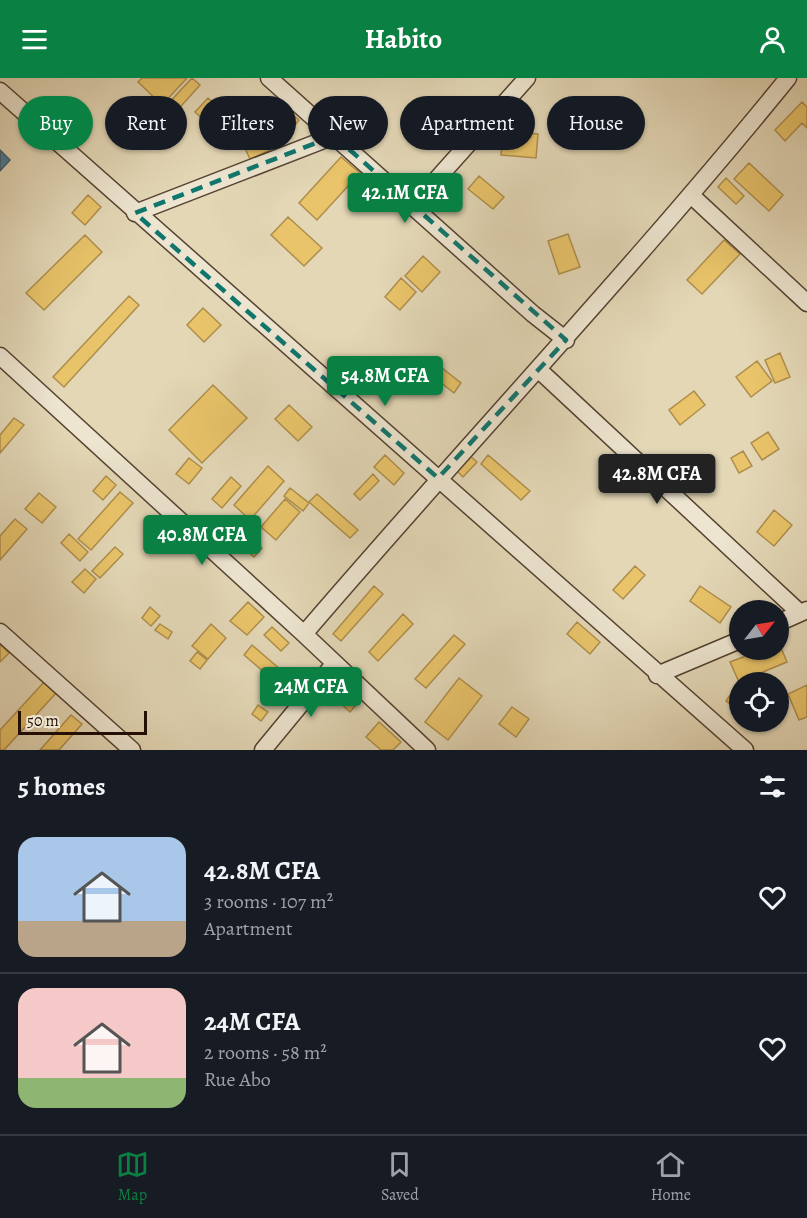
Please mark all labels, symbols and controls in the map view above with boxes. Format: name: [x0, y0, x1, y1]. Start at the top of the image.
text: Habito: [365, 21, 442, 57]
icon: menu: [18, 23, 51, 56]
icon: person: [756, 23, 789, 56]
chip: Buy: [18, 96, 93, 150]
chip: Rent: [105, 96, 187, 150]
chip: Filters: [199, 96, 296, 150]
chip: New: [308, 96, 388, 150]
chip: Apartment: [400, 96, 535, 150]
chip: House: [547, 96, 645, 150]
pin: 42.1M CFA: [336, 173, 474, 224]
text: 42.1M CFA: [362, 179, 448, 206]
pin: 54.8M CFA: [316, 356, 454, 407]
text: 54.8M CFA: [341, 362, 429, 389]
pin: 42.8M CFA: [588, 454, 726, 505]
text: 42.8M CFA: [612, 460, 702, 487]
pin: 40.8M CFA: [133, 515, 271, 566]
text: 40.8M CFA: [157, 521, 247, 548]
north arrow: [729, 600, 789, 660]
map controls: [729, 600, 789, 732]
pin: 24M CFA: [256, 667, 366, 718]
button: locate: [729, 672, 789, 732]
text: 24M CFA: [274, 673, 348, 700]
scale bar: [18, 708, 147, 736]
text: 50 m: [27, 710, 59, 732]
text: 5 homes: [18, 769, 106, 804]
icon: filters: [756, 770, 789, 803]
text: 42.8M CFA: [204, 853, 320, 888]
icon: home: [66, 861, 138, 933]
icon: heart: [756, 881, 789, 914]
text: 3 rooms · 107 m²: [204, 888, 333, 915]
text: Apartment: [204, 915, 293, 942]
text: 24M CFA: [204, 1004, 300, 1039]
icon: home: [66, 1012, 138, 1084]
icon: heart: [756, 1032, 789, 1065]
text: 2 rooms · 58 m²: [204, 1039, 327, 1066]
text: Rue Abo: [204, 1066, 271, 1093]
tab: Map: [116, 1148, 149, 1206]
tab: Saved: [381, 1148, 419, 1206]
tab: Home: [651, 1148, 691, 1206]

